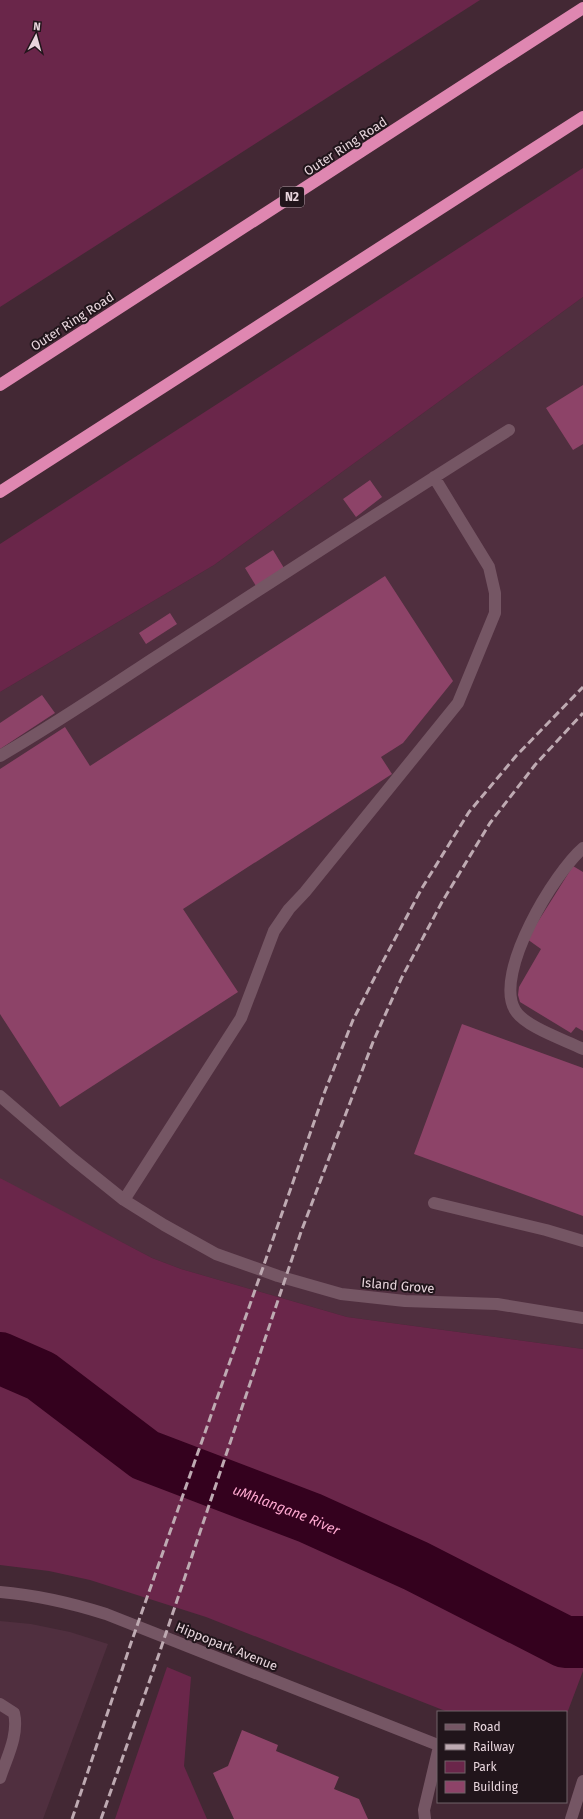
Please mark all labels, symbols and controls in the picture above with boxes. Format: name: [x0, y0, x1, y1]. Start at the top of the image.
north arrow: [16, 16, 56, 56]
text: N: [33, 20, 41, 33]
street label: Outer Ring Road: [301, 114, 390, 179]
road number: N2: [280, 187, 304, 207]
street label: Outer Ring Road: [28, 289, 117, 354]
street label: Island Grove: [361, 1275, 435, 1296]
water label: uMhlangane River: [230, 1481, 343, 1540]
street label: Hippopark Avenue: [174, 1619, 280, 1674]
legend: [437, 1711, 567, 1803]
text: Road: [473, 1720, 501, 1734]
text: Railway: [473, 1740, 514, 1754]
text: Park: [473, 1760, 497, 1774]
text: Building: [473, 1780, 519, 1794]

